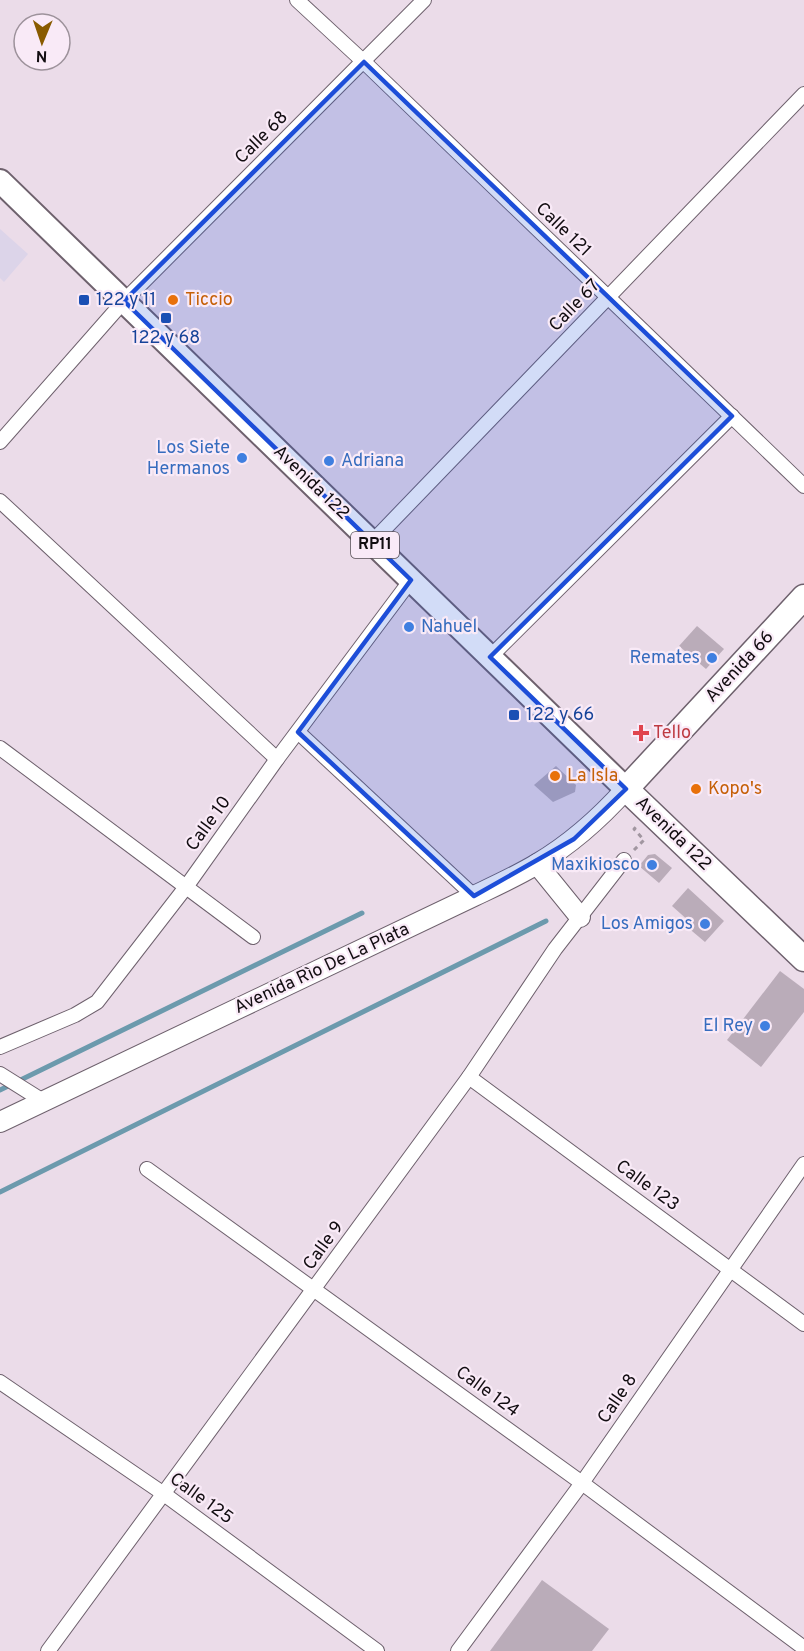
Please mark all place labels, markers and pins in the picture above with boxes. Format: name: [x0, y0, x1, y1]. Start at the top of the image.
place label: 122 y 11: [96, 289, 156, 312]
place label: Ticcio: [185, 289, 233, 312]
marker: 122 y 11: [77, 293, 91, 307]
marker: Ticcio: [166, 293, 180, 307]
marker: 122 y 68: [159, 311, 173, 325]
place label: 122 y 68: [132, 327, 200, 350]
place label: Los Siete Hermanos: [147, 437, 230, 481]
place label: Adriana: [341, 450, 404, 473]
marker: Los Siete Hermanos: [235, 451, 249, 465]
marker: Adriana: [322, 454, 336, 468]
place label: Nahuel: [421, 616, 477, 639]
marker: Nahuel: [402, 620, 416, 634]
place label: Remates: [630, 647, 700, 670]
marker: Remates: [705, 651, 719, 665]
place label: 122 y 66: [526, 704, 594, 727]
marker: 122 y 66: [507, 708, 521, 722]
place label: Tello: [653, 722, 691, 745]
marker: Tello: [634, 726, 648, 740]
place label: La Isla: [567, 765, 618, 788]
marker: La Isla: [548, 769, 562, 783]
place label: Kopo's: [708, 778, 762, 801]
marker: Kopo's: [689, 782, 703, 796]
place label: Maxikiosco: [551, 854, 640, 877]
marker: Maxikiosco: [645, 858, 659, 872]
place label: Los Amigos: [601, 913, 693, 936]
marker: Los Amigos: [698, 917, 712, 931]
place label: El Rey: [703, 1015, 753, 1038]
marker: El Rey: [758, 1019, 772, 1033]

